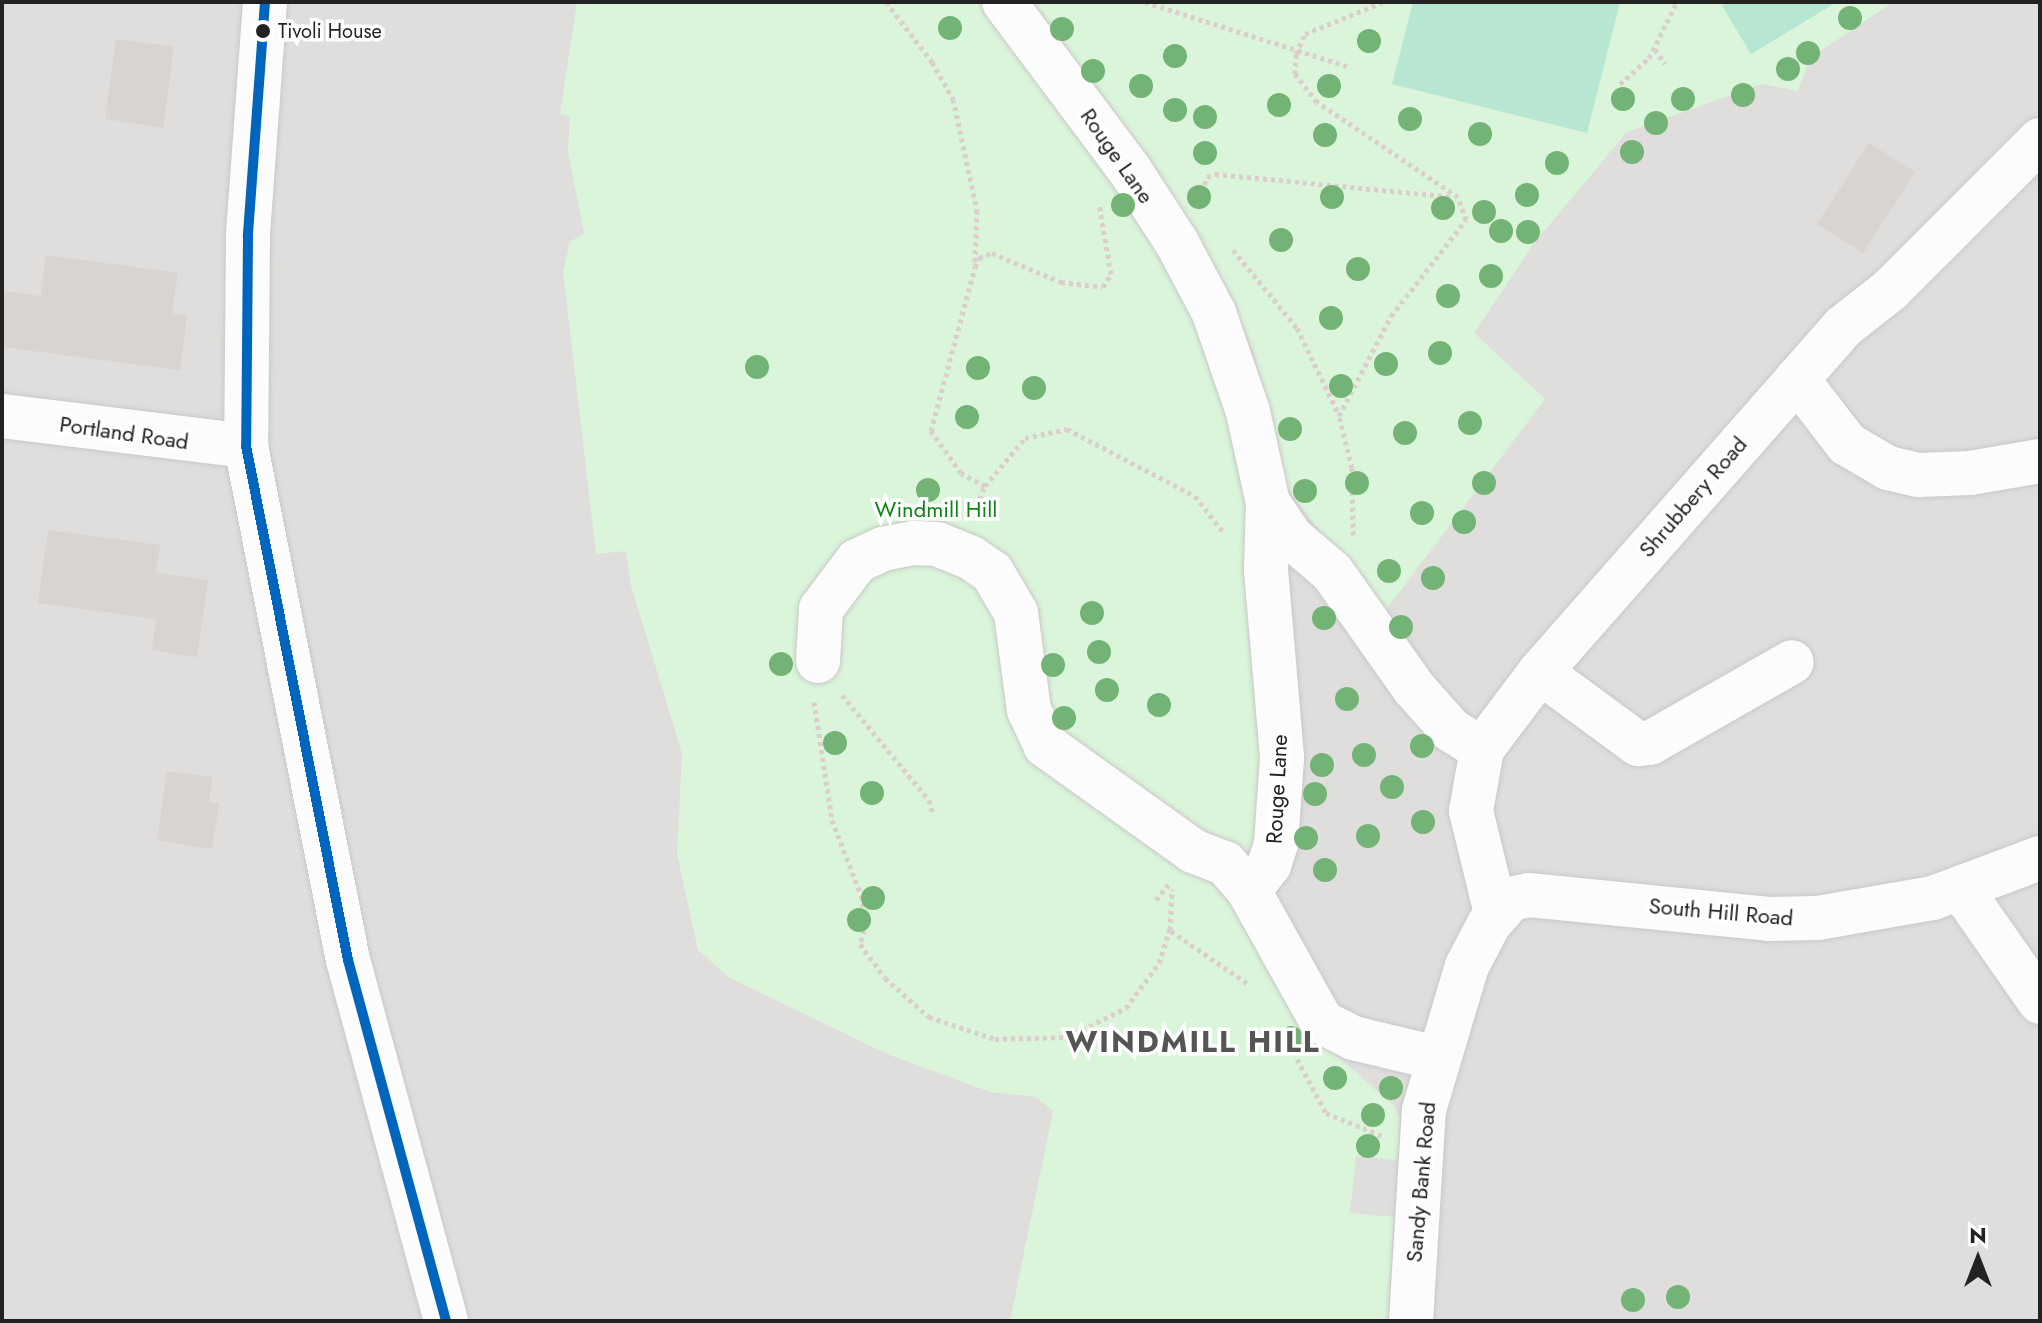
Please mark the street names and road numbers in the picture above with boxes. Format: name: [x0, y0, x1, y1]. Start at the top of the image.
street label: Rouge Lane: [1075, 103, 1159, 209]
street label: Portland Road: [58, 411, 190, 455]
street label: Shrubbery Road: [1633, 431, 1753, 563]
street label: Rouge Lane: [1261, 734, 1293, 844]
street label: South Hill Road: [1648, 893, 1794, 931]
street label: Sandy Bank Road: [1401, 1101, 1441, 1263]

